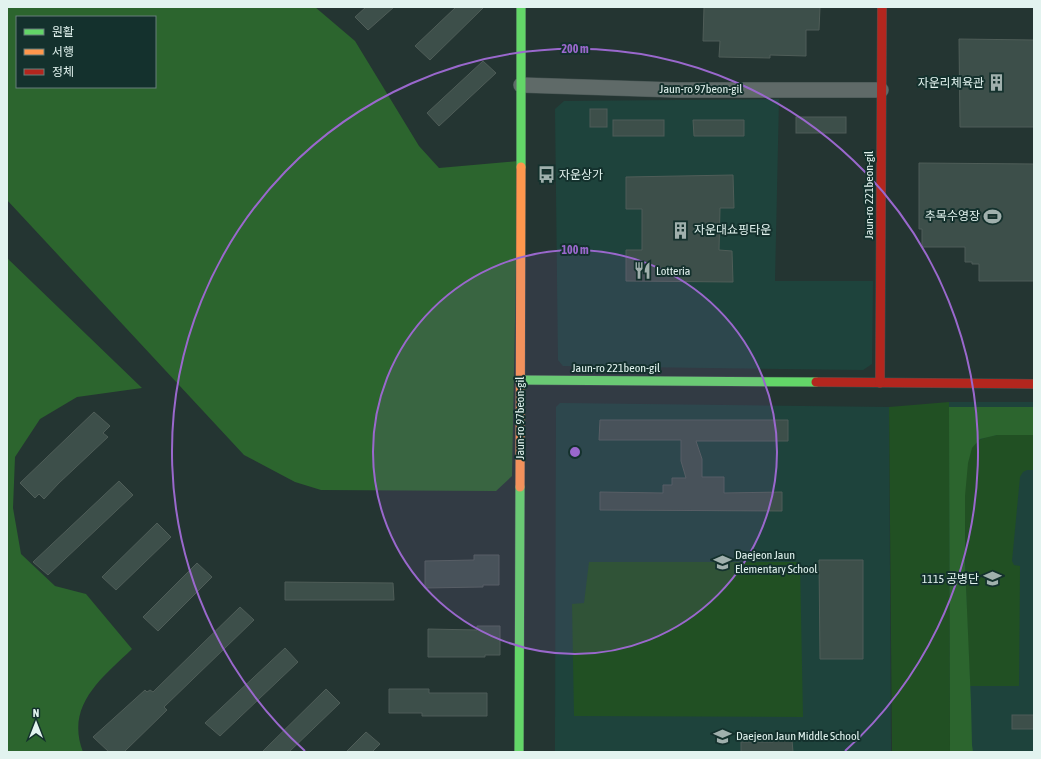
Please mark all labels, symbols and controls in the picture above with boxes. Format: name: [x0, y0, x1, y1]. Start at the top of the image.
legend: [16, 16, 156, 88]
text: 원활: [52, 25, 74, 39]
text: 200 m: [561, 42, 589, 56]
text: 서행: [52, 45, 74, 59]
text: 정체: [52, 65, 74, 79]
building icon: 자운리체육관: [987, 73, 1007, 93]
place label: 자운리체육관: [918, 76, 984, 90]
street label: Jaun-ro 97beon-gil: [660, 82, 743, 96]
street label: Jaun-ro 221beon-gil: [862, 150, 876, 239]
bus stop icon: 자운상가: [536, 165, 556, 185]
place label: 자운상가: [559, 168, 603, 182]
sports icon: 추목수영장: [983, 206, 1003, 226]
place label: 추목수영장: [925, 209, 980, 223]
building icon: 자운대쇼핑타운: [671, 220, 691, 240]
place label: 자운대쇼핑타운: [694, 223, 771, 237]
text: 100 m: [561, 243, 589, 257]
restaurant icon: Lotteria: [633, 261, 653, 281]
place label: Lotteria: [656, 264, 690, 278]
street label: Jaun-ro 221beon-gil: [572, 361, 661, 375]
street label: Jaun-ro 97beon-gil: [513, 376, 527, 459]
centre of rings: [568, 445, 582, 459]
place label: Daejeon Jaun Elementary School: [735, 548, 818, 576]
school or university icon: Daejeon Jaun Elementary School: [712, 552, 732, 572]
school or university icon: 1115 공병단: [982, 569, 1002, 589]
place label: 1115 공병단: [922, 572, 979, 586]
north arrow: [16, 703, 56, 743]
text: N: [33, 707, 39, 719]
school or university icon: Daejeon Jaun Middle School: [713, 726, 733, 746]
place label: Daejeon Jaun Middle School: [736, 729, 861, 743]

